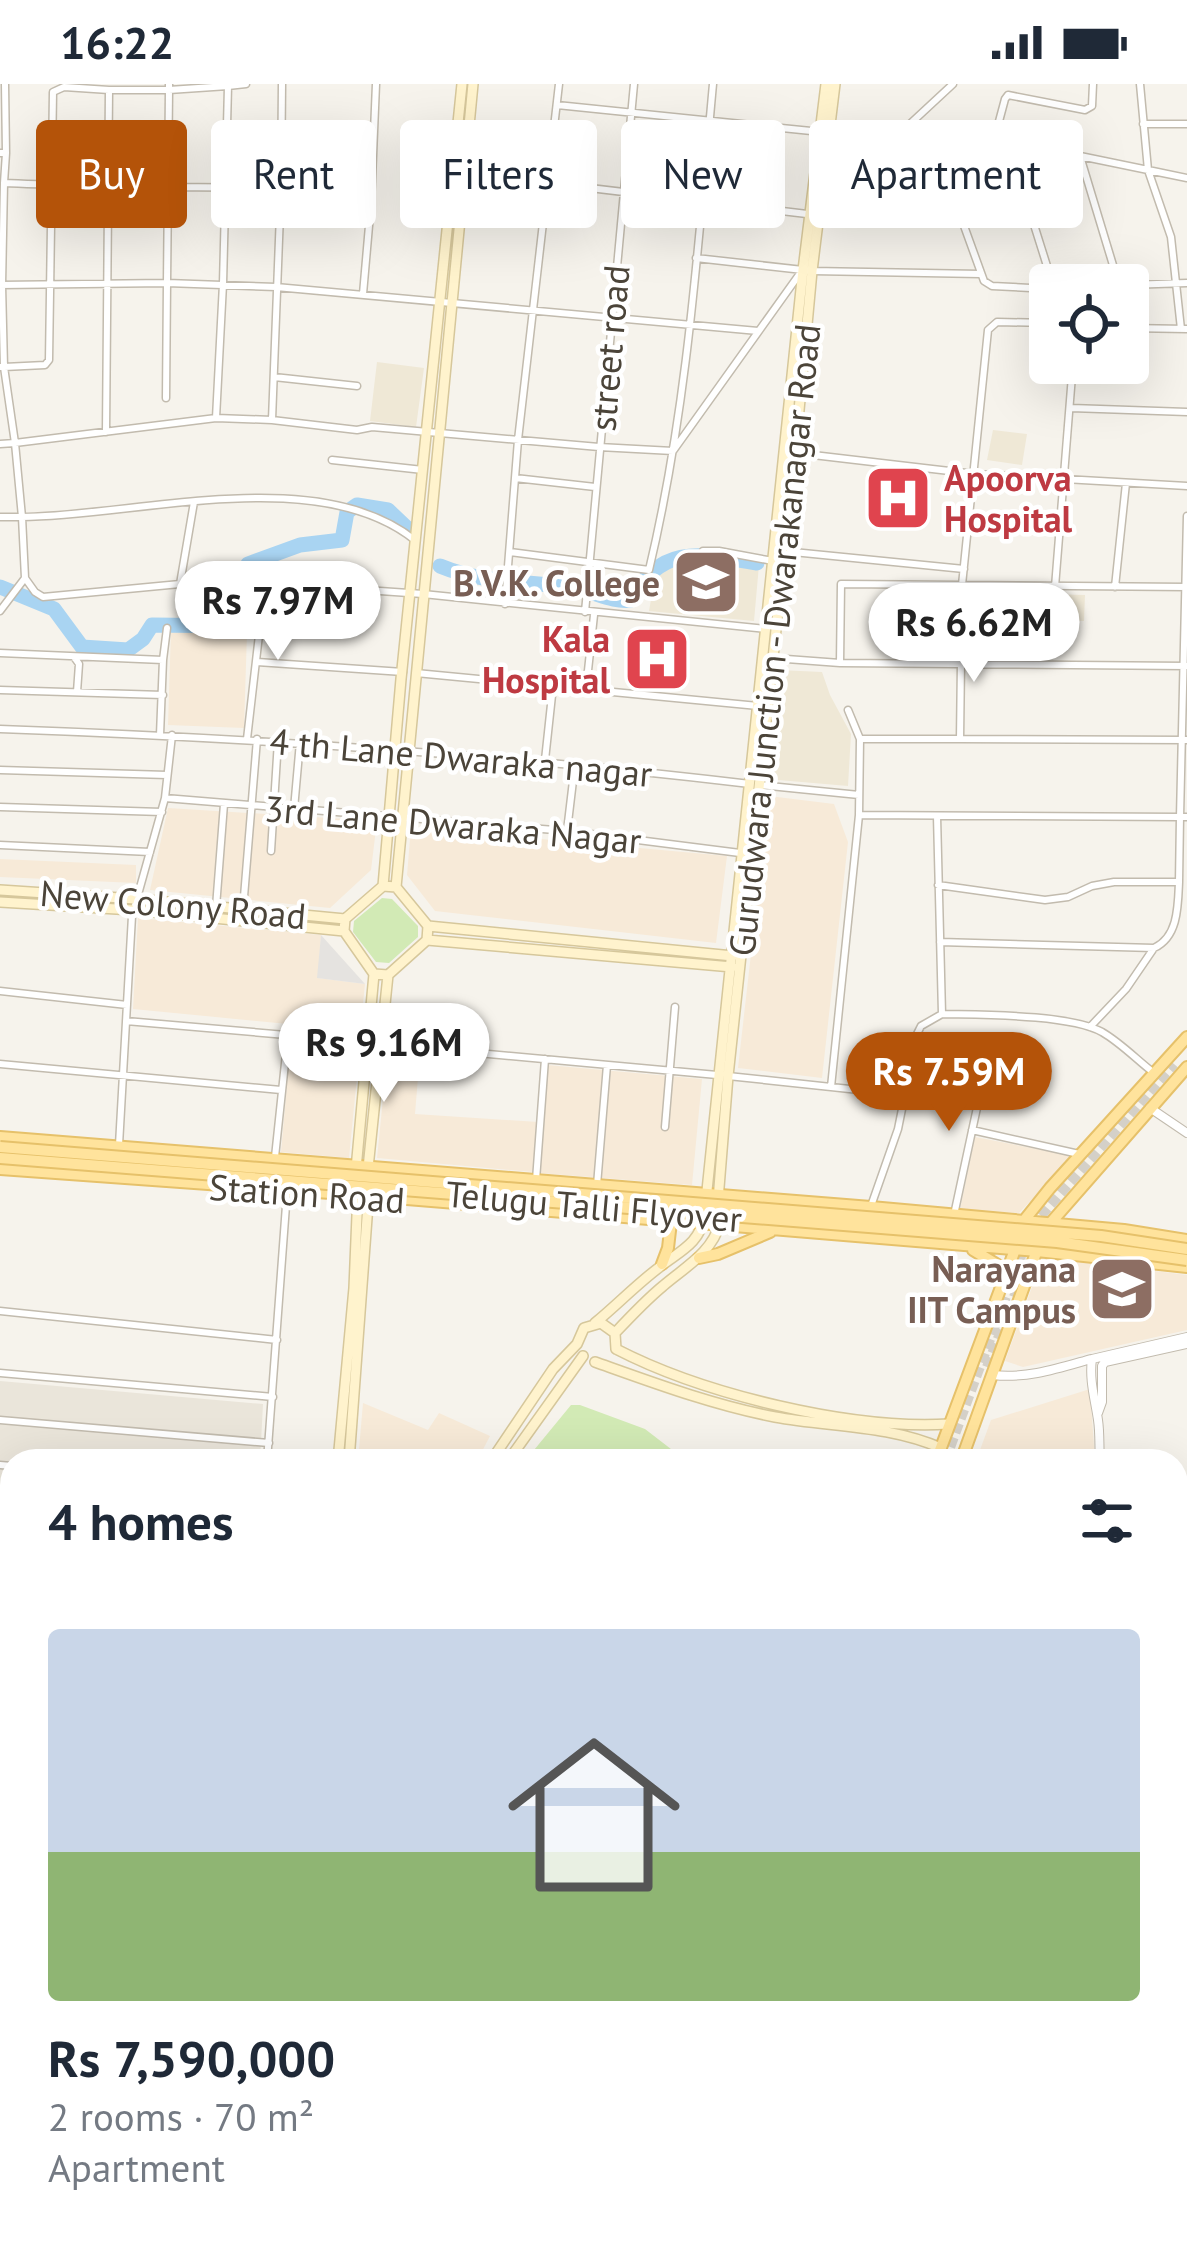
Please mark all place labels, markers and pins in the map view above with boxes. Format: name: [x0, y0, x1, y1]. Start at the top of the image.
place label: Apoorva Hospital: [944, 454, 1073, 542]
hospital icon: Apoorva Hospital: [863, 463, 933, 533]
school or university icon: B.V.K. College: [671, 547, 741, 617]
place label: B.V.K. College: [453, 559, 660, 606]
pin: Rs 7.97M: [154, 561, 402, 663]
pin: Rs 6.62M: [850, 583, 1098, 685]
place label: Kala Hospital: [482, 615, 610, 703]
hospital icon: Kala Hospital: [622, 624, 692, 694]
pin: Rs 9.16M: [260, 1003, 508, 1105]
pin: Rs 7.59M: [825, 1032, 1073, 1134]
place label: Narayana IIT Campus: [907, 1245, 1076, 1333]
school or university icon: Narayana IIT Campus: [1087, 1254, 1157, 1324]

